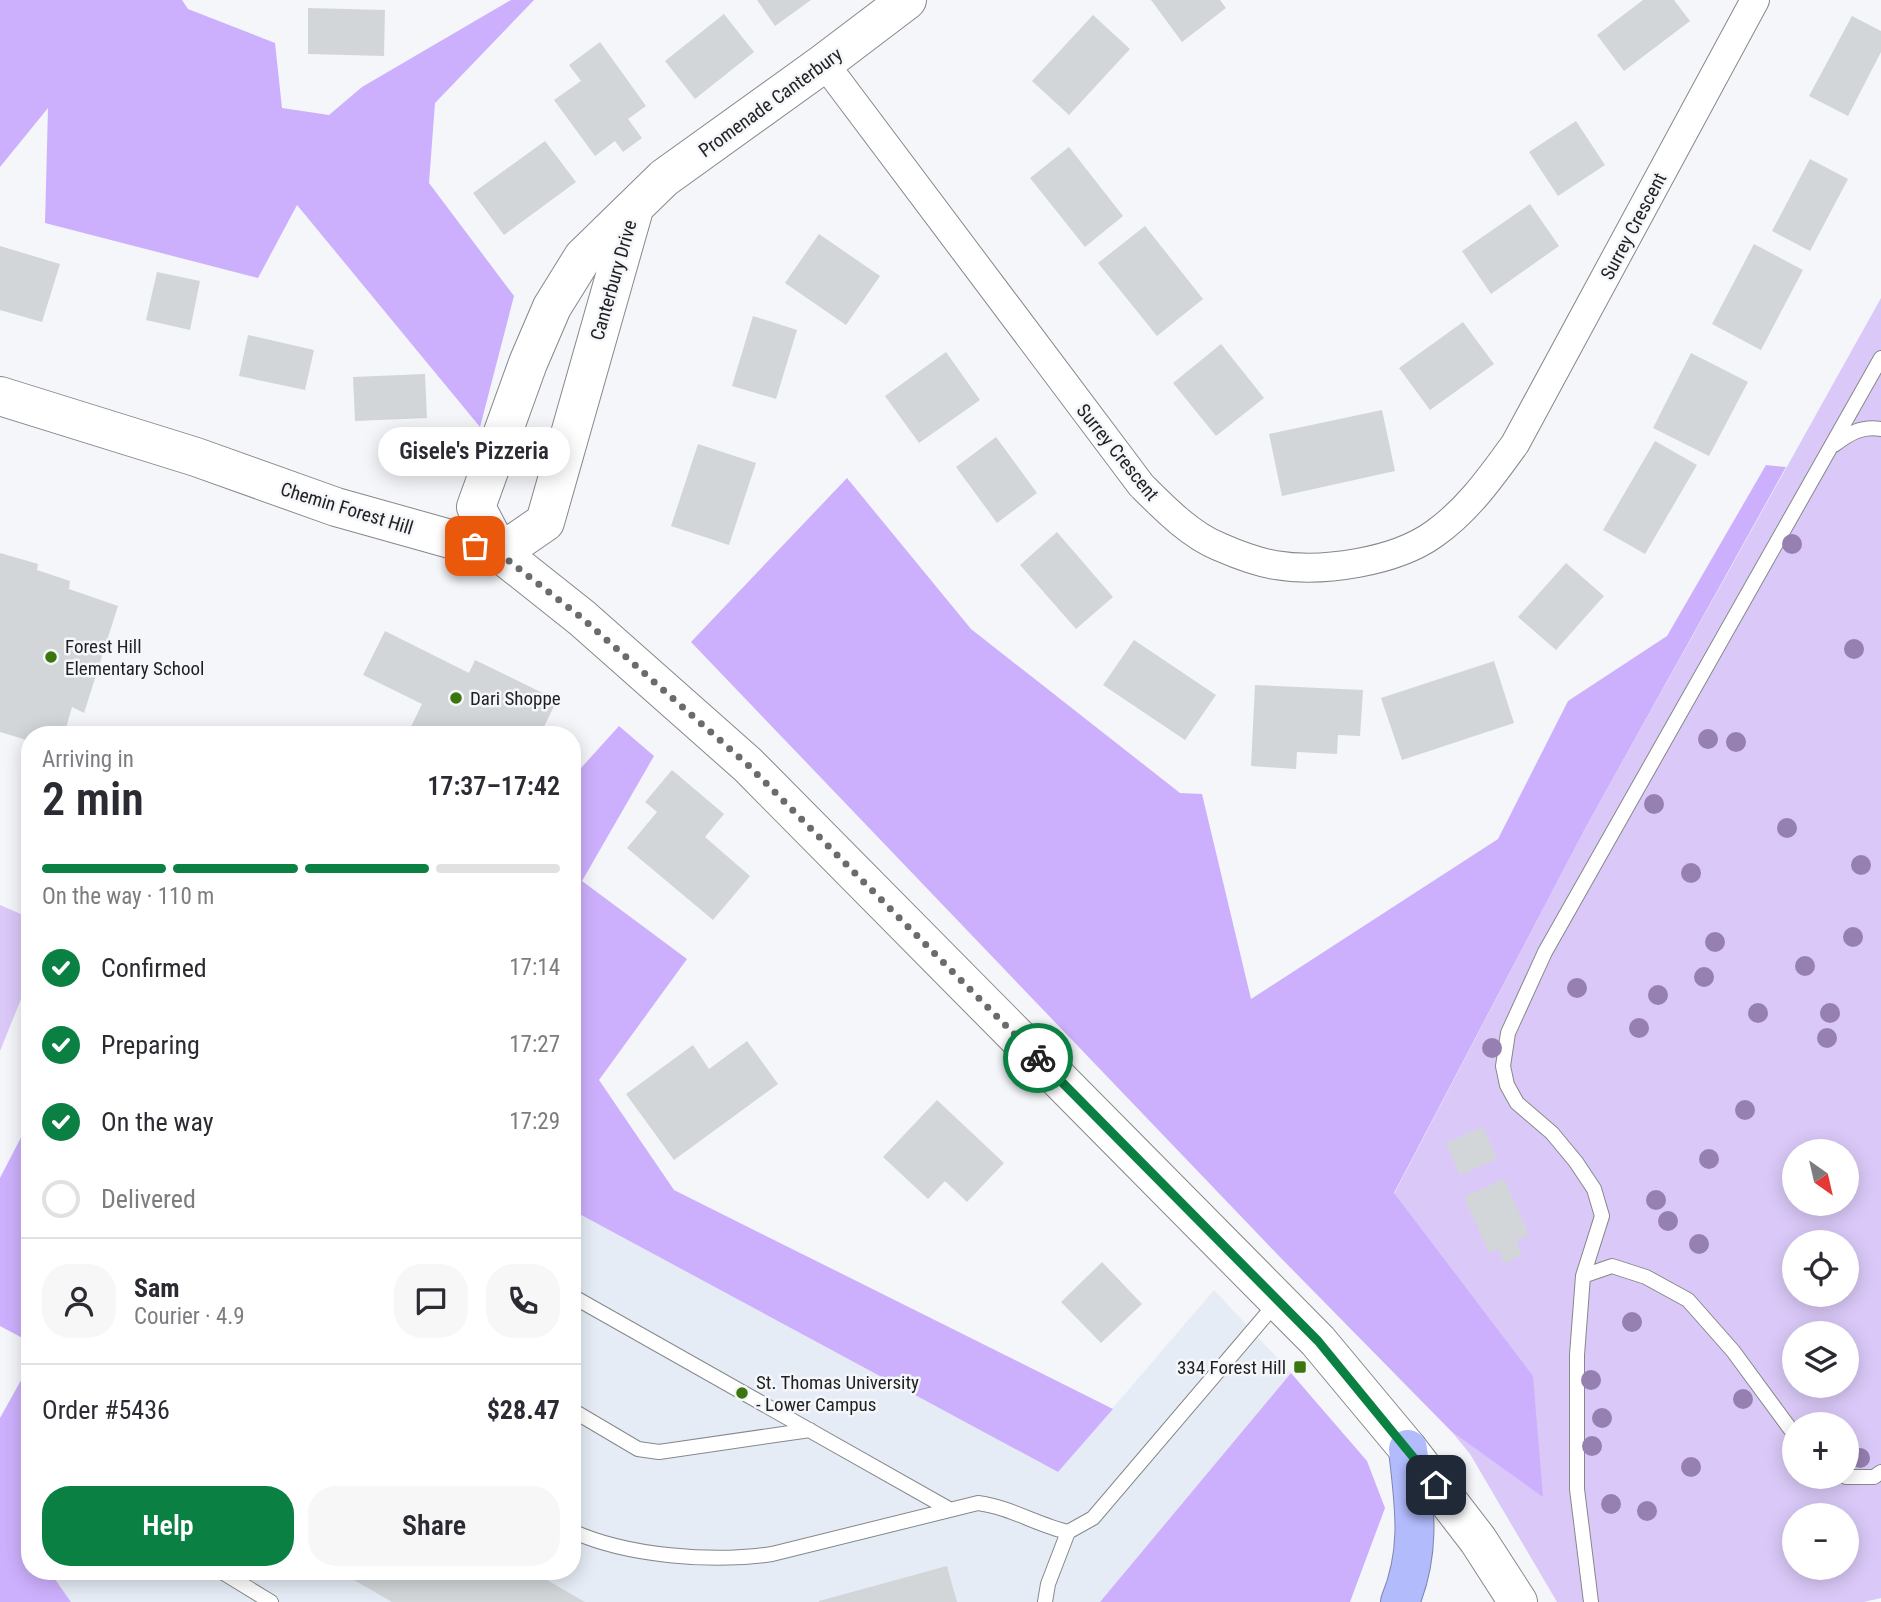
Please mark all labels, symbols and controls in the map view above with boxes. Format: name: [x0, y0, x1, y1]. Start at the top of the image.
street label: Promenade Canterbury: [694, 43, 847, 162]
street label: Surrey Crescent: [1596, 169, 1671, 284]
street label: Canterbury Drive: [585, 217, 642, 343]
street label: Surrey Crescent: [1072, 399, 1164, 505]
callout: Gisele's Pizzeria: [379, 427, 571, 476]
text: Gisele's Pizzeria: [399, 438, 549, 465]
street label: Chemin Forest Hill: [278, 477, 416, 540]
pin: [445, 516, 505, 576]
icon: bag: [456, 527, 494, 565]
place label: Forest Hill Elementary School: [65, 635, 204, 680]
marker: Forest Hill Elementary School: [43, 649, 59, 665]
place label: Dari Shoppe: [470, 687, 561, 710]
marker: Dari Shoppe: [448, 690, 464, 706]
text: Arriving in: [42, 746, 134, 773]
text: 17:37–17:42: [427, 771, 560, 801]
text: 2 min: [42, 772, 144, 826]
text: On the way · 110 m: [42, 883, 214, 910]
icon: check: [42, 949, 80, 987]
text: Confirmed: [101, 953, 207, 983]
text: 17:14: [509, 954, 560, 981]
courier: [1003, 1023, 1073, 1093]
icon: check: [42, 1026, 80, 1064]
text: Preparing: [101, 1030, 200, 1060]
text: 17:27: [509, 1031, 560, 1058]
icon: bike: [1019, 1039, 1057, 1077]
icon: check: [42, 1103, 80, 1141]
text: On the way: [101, 1107, 214, 1137]
text: 17:29: [509, 1108, 560, 1135]
north arrow: [1782, 1139, 1858, 1216]
map controls: [1782, 1139, 1859, 1580]
text: Delivered: [101, 1184, 196, 1214]
button: locate: [1782, 1230, 1859, 1307]
button: person: [42, 1264, 116, 1338]
button: chat: [394, 1264, 468, 1338]
button: phone: [486, 1264, 560, 1338]
text: Sam: [134, 1273, 180, 1303]
text: Courier · 4.9: [134, 1303, 245, 1330]
button: layers: [1782, 1321, 1859, 1398]
place label: 334 Forest Hill: [1177, 1356, 1286, 1379]
marker: 334 Forest Hill: [1292, 1359, 1308, 1375]
place label: St. Thomas University - Lower Campus: [756, 1371, 919, 1416]
marker: St. Thomas University - Lower Campus: [734, 1385, 750, 1401]
text: Order #5436: [42, 1395, 170, 1425]
text: $28.47: [487, 1395, 560, 1425]
button: +: [1782, 1412, 1859, 1489]
pin: [1406, 1455, 1466, 1515]
icon: home: [1417, 1466, 1455, 1504]
button: Help: [42, 1486, 294, 1566]
button: Share: [308, 1486, 560, 1566]
button: −: [1782, 1503, 1859, 1580]

